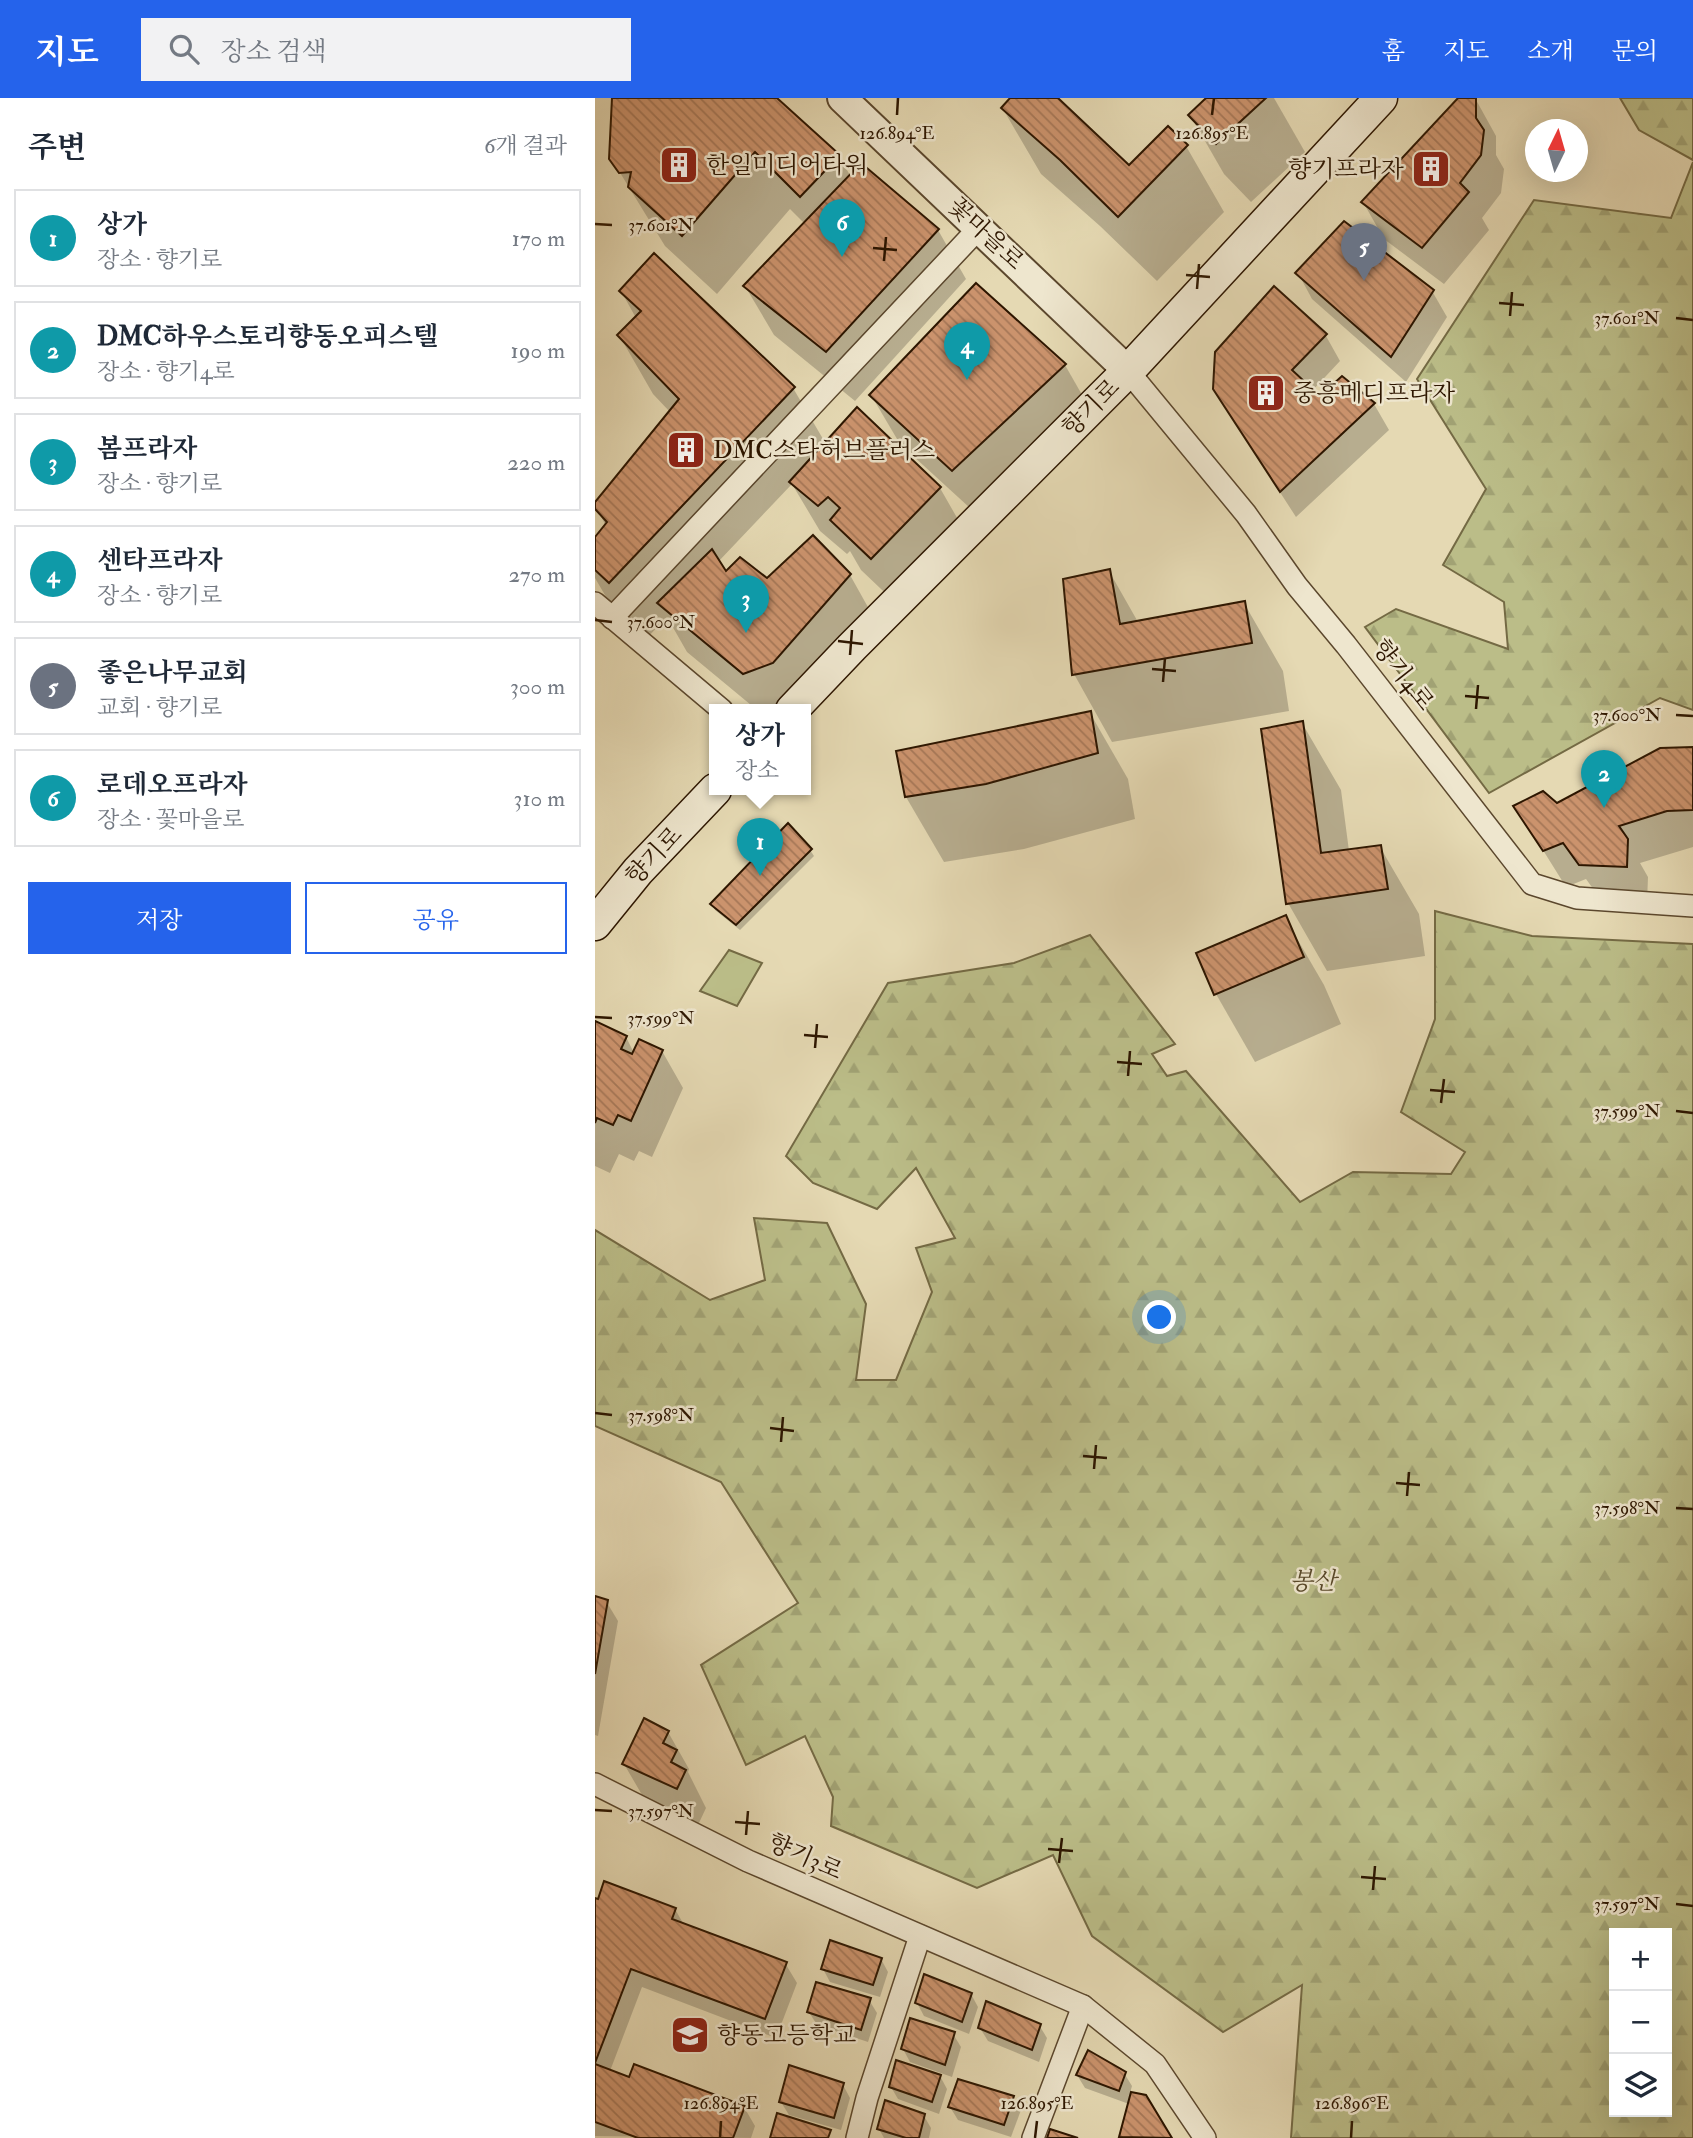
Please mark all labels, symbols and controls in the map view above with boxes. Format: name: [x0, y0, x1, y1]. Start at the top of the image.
search box: [141, 18, 631, 81]
icon: search: [165, 30, 203, 68]
text: 지도: [35, 32, 99, 73]
text: 장소 검색: [221, 36, 327, 68]
text: 홈: [1382, 36, 1405, 67]
text: 지도: [1443, 36, 1489, 67]
text: 소개: [1527, 36, 1574, 67]
text: 문의: [1612, 36, 1658, 67]
north arrow: [1525, 119, 1588, 182]
text: 126.894°E: [860, 122, 934, 145]
text: 126.895°E: [1175, 122, 1249, 145]
text: 주변: [28, 129, 86, 166]
text: 6개 결과: [484, 131, 567, 160]
building icon: 한일미디어타워: [658, 144, 700, 186]
building icon: 향기프라자: [1410, 148, 1452, 190]
place label: 한일미디어타워: [706, 150, 868, 181]
place label: 향기프라자: [1288, 154, 1404, 185]
street label: 꽃마을로: [942, 191, 1030, 277]
pin: 6: [819, 199, 865, 257]
text: 상가: [97, 209, 147, 241]
text: 37.601°N: [628, 214, 694, 237]
pin: 5: [1341, 223, 1387, 281]
text: 1: [49, 224, 57, 253]
text: 170 m: [512, 224, 565, 253]
text: 장소 · 향기로: [97, 245, 222, 274]
text: 37.601°N: [1594, 307, 1660, 330]
text: DMC하우스토리향동오피스텔: [97, 321, 438, 353]
pin: 4: [944, 322, 990, 380]
text: 2: [47, 336, 59, 365]
text: 190 m: [511, 336, 565, 365]
text: 장소 · 향기4로: [97, 357, 235, 386]
street label: 향기로: [1055, 372, 1127, 444]
building icon: 중흥메디프라자: [1245, 372, 1287, 414]
place label: 중흥메디프라자: [1293, 378, 1455, 409]
building icon: DMC스타허브플러스: [665, 429, 707, 471]
text: 봄프라자: [97, 433, 197, 465]
place label: DMC스타허브플러스: [713, 435, 935, 466]
text: 3: [49, 448, 57, 477]
text: 220 m: [507, 448, 565, 477]
text: 장소 · 향기로: [97, 469, 222, 498]
text: 센타프라자: [97, 545, 223, 577]
text: 4: [47, 560, 59, 589]
text: 270 m: [508, 560, 565, 589]
pin: 3: [723, 575, 769, 633]
text: 장소 · 향기로: [97, 581, 222, 610]
text: 37.600°N: [627, 611, 695, 634]
street label: 향기4로: [1365, 633, 1441, 717]
text: 좋은나무교회: [97, 657, 248, 689]
text: 5: [48, 672, 58, 701]
text: 300 m: [510, 672, 565, 701]
text: 교회 · 향기로: [97, 693, 222, 722]
popup: [709, 704, 811, 795]
text: 37.600°N: [1593, 704, 1661, 727]
text: 상가: [735, 720, 785, 752]
pin: 2: [1581, 750, 1627, 808]
text: 장소: [735, 756, 779, 785]
text: 로데오프라자: [97, 769, 248, 801]
text: 6: [47, 784, 59, 813]
text: 310 m: [514, 784, 565, 813]
text: 장소 · 꽃마을로: [97, 805, 245, 834]
pin: 1: [737, 818, 783, 876]
street label: 향기로: [619, 820, 689, 892]
button: 저장: [28, 882, 291, 954]
button: 공유: [305, 882, 567, 954]
text: 37.599°N: [628, 1007, 694, 1030]
text: 37.599°N: [1594, 1100, 1660, 1123]
your location: [1142, 1300, 1176, 1334]
text: 37.598°N: [628, 1404, 694, 1427]
text: 37.598°N: [1594, 1497, 1660, 1520]
park label: 봉산: [1290, 1566, 1340, 1597]
text: 37.597°N: [628, 1800, 694, 1823]
street label: 향기3로: [763, 1827, 847, 1887]
text: 37.597°N: [1594, 1893, 1660, 1916]
map controls: [1609, 1928, 1672, 2117]
button: +: [1609, 1928, 1672, 1991]
button: −: [1609, 1991, 1672, 2054]
school or university icon: 향동고등학교: [669, 2014, 711, 2056]
place label: 향동고등학교: [717, 2020, 856, 2051]
button: layers: [1609, 2054, 1672, 2117]
text: 126.894°E: [684, 2092, 758, 2115]
text: 126.895°E: [1000, 2092, 1074, 2115]
text: 126.896°E: [1315, 2092, 1389, 2115]

